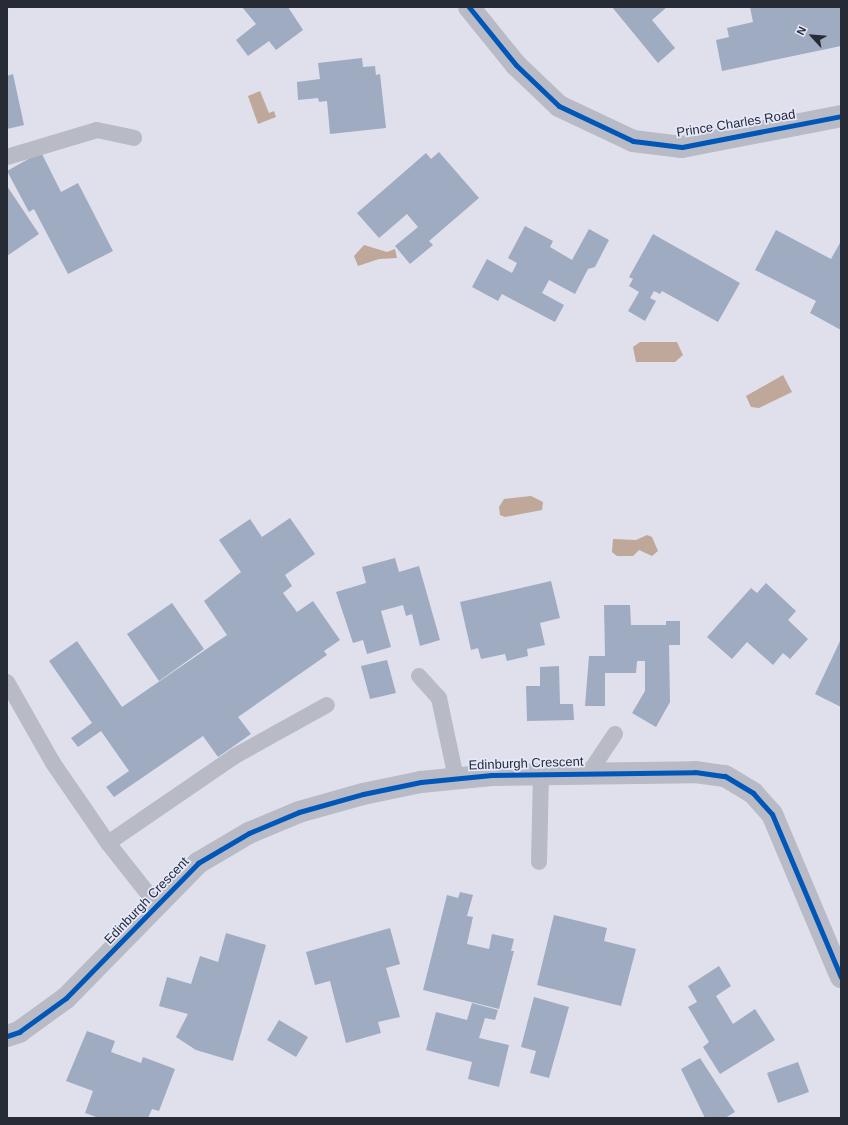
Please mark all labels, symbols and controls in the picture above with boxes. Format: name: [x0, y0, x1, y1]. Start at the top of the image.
north arrow: [792, 16, 832, 56]
text: N: [794, 25, 808, 37]
street label: Prince Charles Road: [676, 107, 796, 141]
street label: Edinburgh Crescent: [468, 754, 584, 774]
street label: Edinburgh Crescent: [101, 854, 193, 948]

